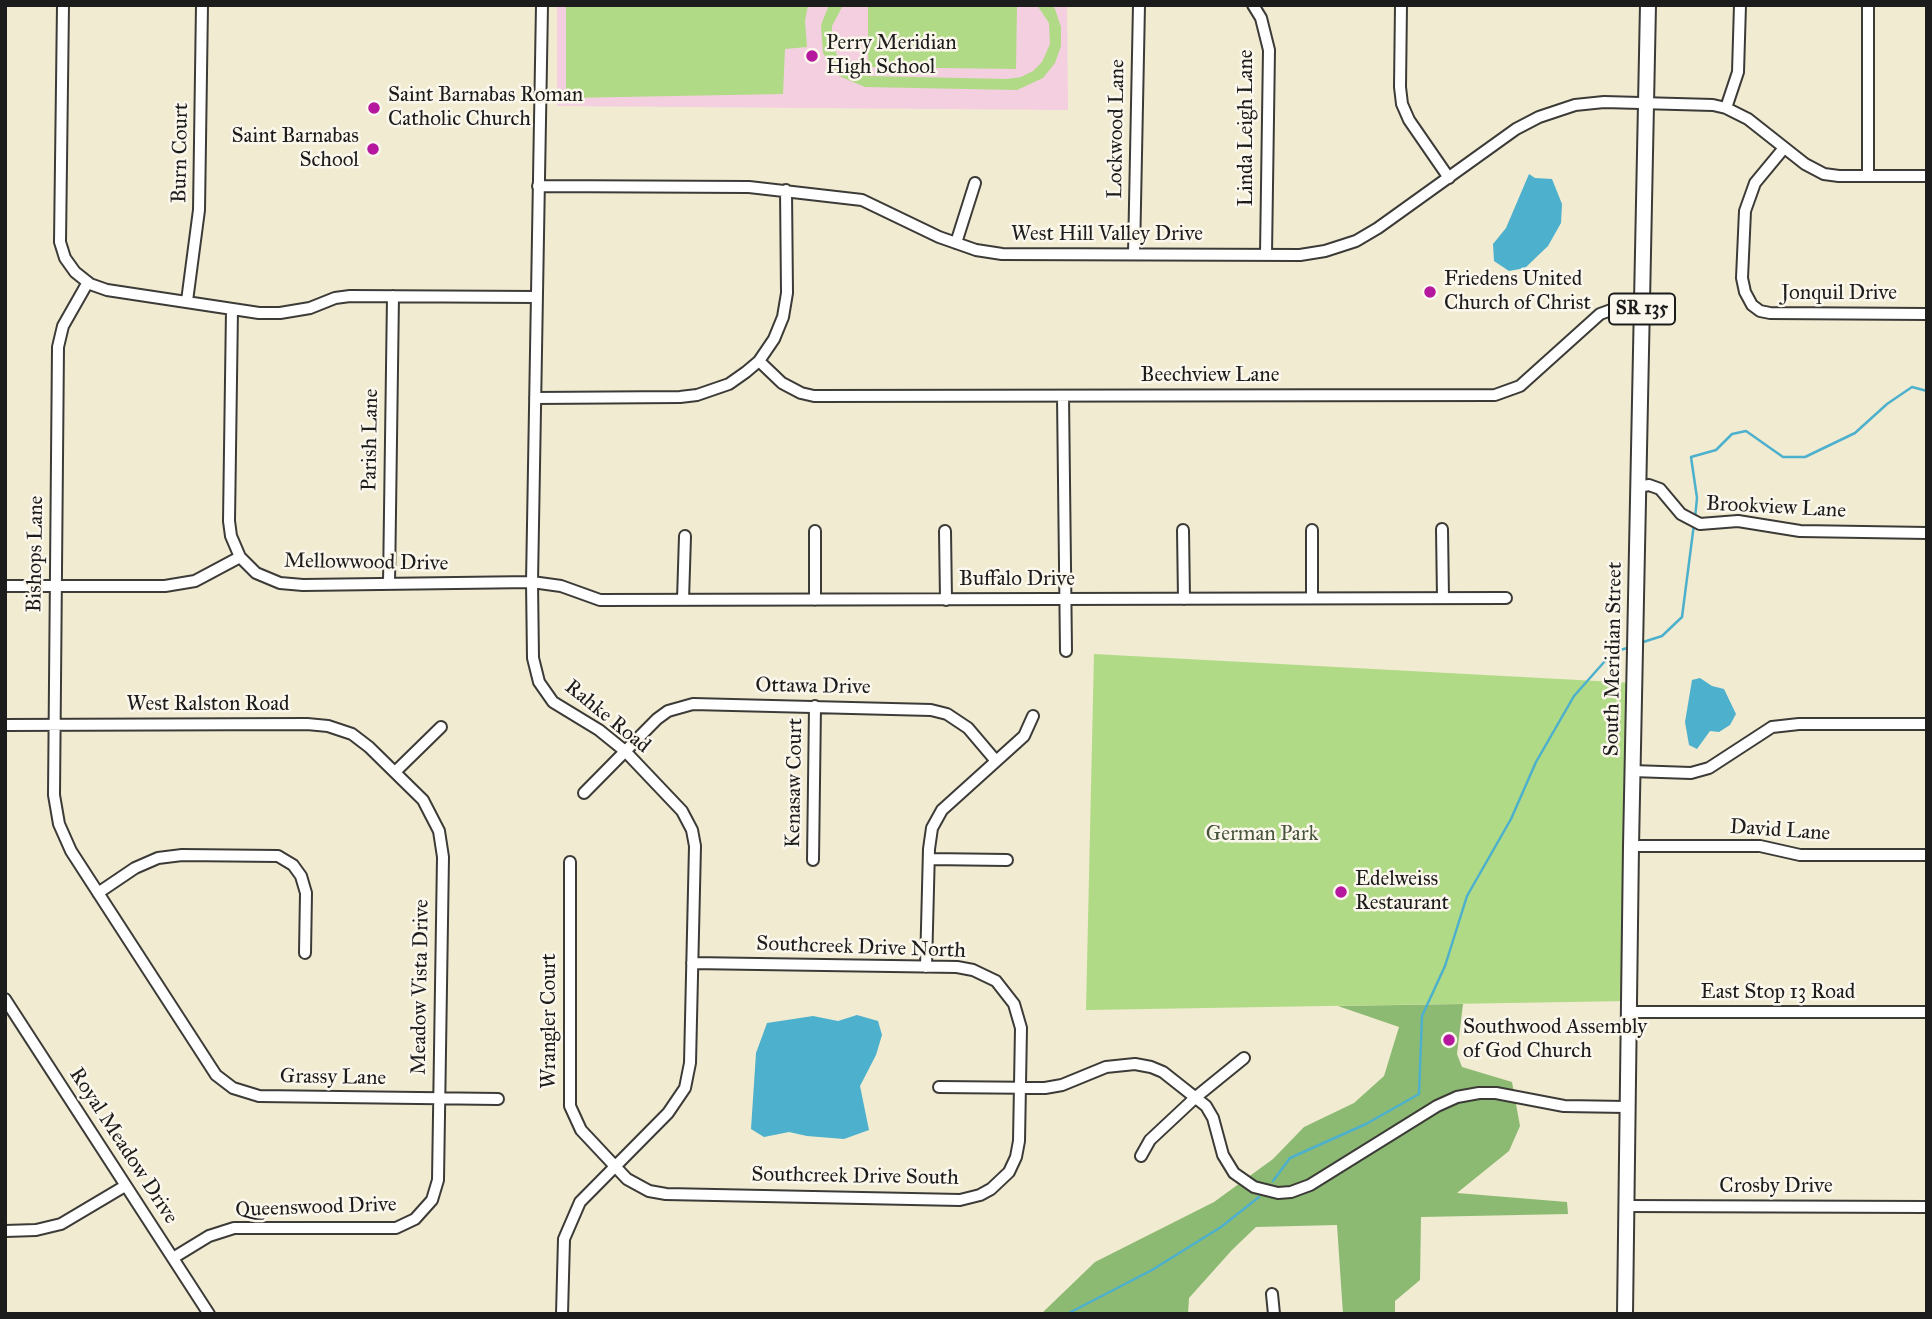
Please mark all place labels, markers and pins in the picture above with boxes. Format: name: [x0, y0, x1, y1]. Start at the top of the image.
place label: Perry Meridian High School: [826, 31, 957, 81]
marker: Perry Meridian High School: [804, 48, 820, 64]
place label: Saint Barnabas Roman Catholic Church: [388, 83, 583, 133]
marker: Saint Barnabas Roman Catholic Church: [366, 100, 382, 116]
place label: Saint Barnabas School: [231, 124, 359, 174]
marker: Saint Barnabas School: [365, 141, 381, 157]
place label: Friedens United Church of Christ: [1444, 267, 1591, 317]
marker: Friedens United Church of Christ: [1422, 284, 1438, 300]
place label: Edelweiss Restaurant: [1355, 867, 1449, 917]
marker: Edelweiss Restaurant: [1333, 884, 1349, 900]
place label: Southwood Assembly of God Church: [1463, 1015, 1647, 1065]
marker: Southwood Assembly of God Church: [1441, 1032, 1457, 1048]

